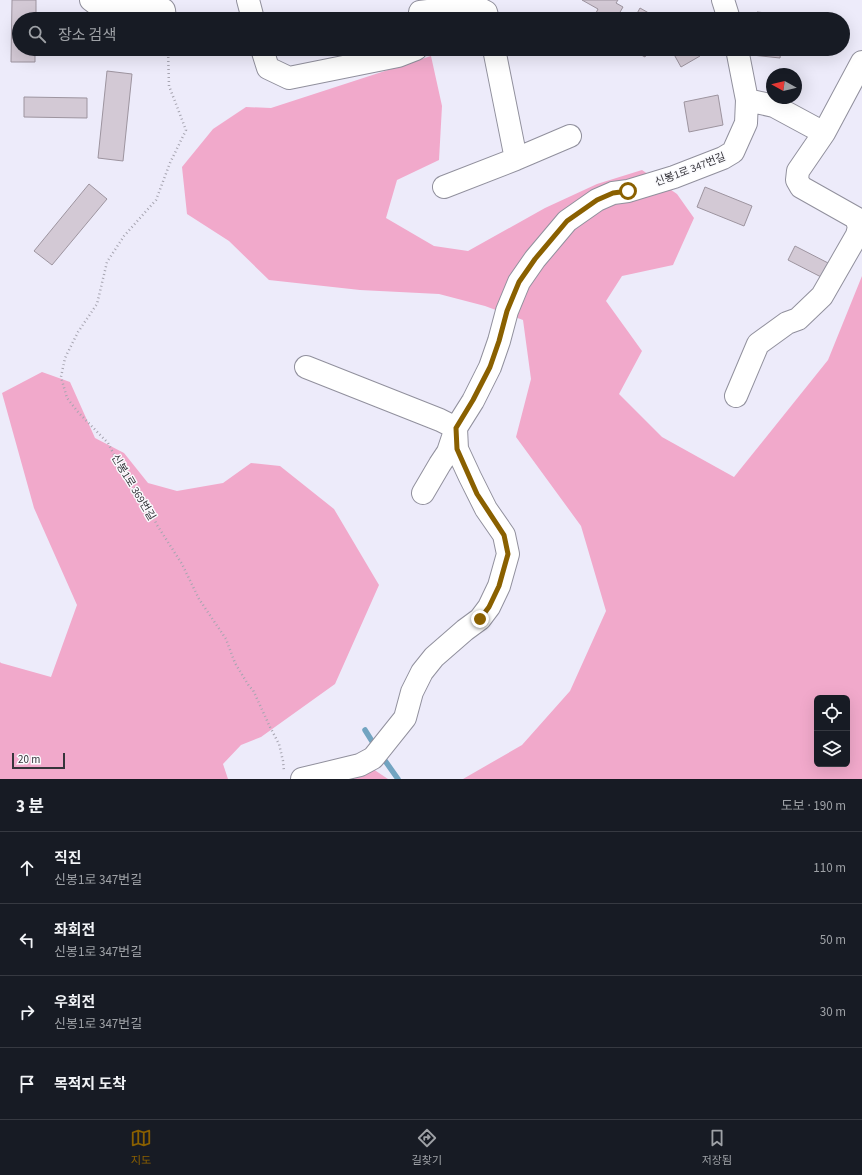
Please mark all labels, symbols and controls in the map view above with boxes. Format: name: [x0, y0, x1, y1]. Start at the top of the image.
search box: [12, 12, 850, 56]
icon: search: [26, 23, 48, 45]
text: 장소 검색: [58, 25, 116, 46]
north arrow: [766, 68, 802, 104]
street label: 신봉1로 347번길: [653, 149, 728, 190]
route start: [619, 182, 637, 200]
street label: 신봉1로 369번길: [108, 451, 159, 523]
route end: [471, 610, 489, 628]
map controls: [814, 695, 850, 767]
button: locate: [814, 695, 850, 731]
button: layers: [814, 731, 850, 767]
scale bar: [12, 751, 65, 770]
text: 20 m: [18, 752, 40, 767]
text: 3 분: [16, 795, 44, 819]
text: 도보 · 190 m: [781, 797, 846, 815]
text: 직진: [54, 848, 82, 869]
icon: ahead: [16, 857, 38, 879]
text: 110 m: [813, 859, 846, 877]
text: 신봉1로 347번길: [54, 871, 142, 889]
text: 좌회전: [54, 920, 95, 941]
icon: left: [16, 929, 38, 951]
text: 50 m: [820, 931, 846, 949]
text: 신봉1로 347번길: [54, 943, 142, 961]
text: 우회전: [54, 992, 95, 1013]
icon: right: [16, 1001, 38, 1023]
text: 30 m: [820, 1003, 846, 1021]
text: 신봉1로 347번길: [54, 1015, 142, 1033]
icon: arrive: [16, 1073, 38, 1095]
text: 목적지 도착: [54, 1074, 126, 1095]
tab: 지도: [130, 1127, 152, 1168]
tab: 길찾기: [412, 1127, 442, 1168]
tab: 저장됨: [702, 1127, 732, 1168]

